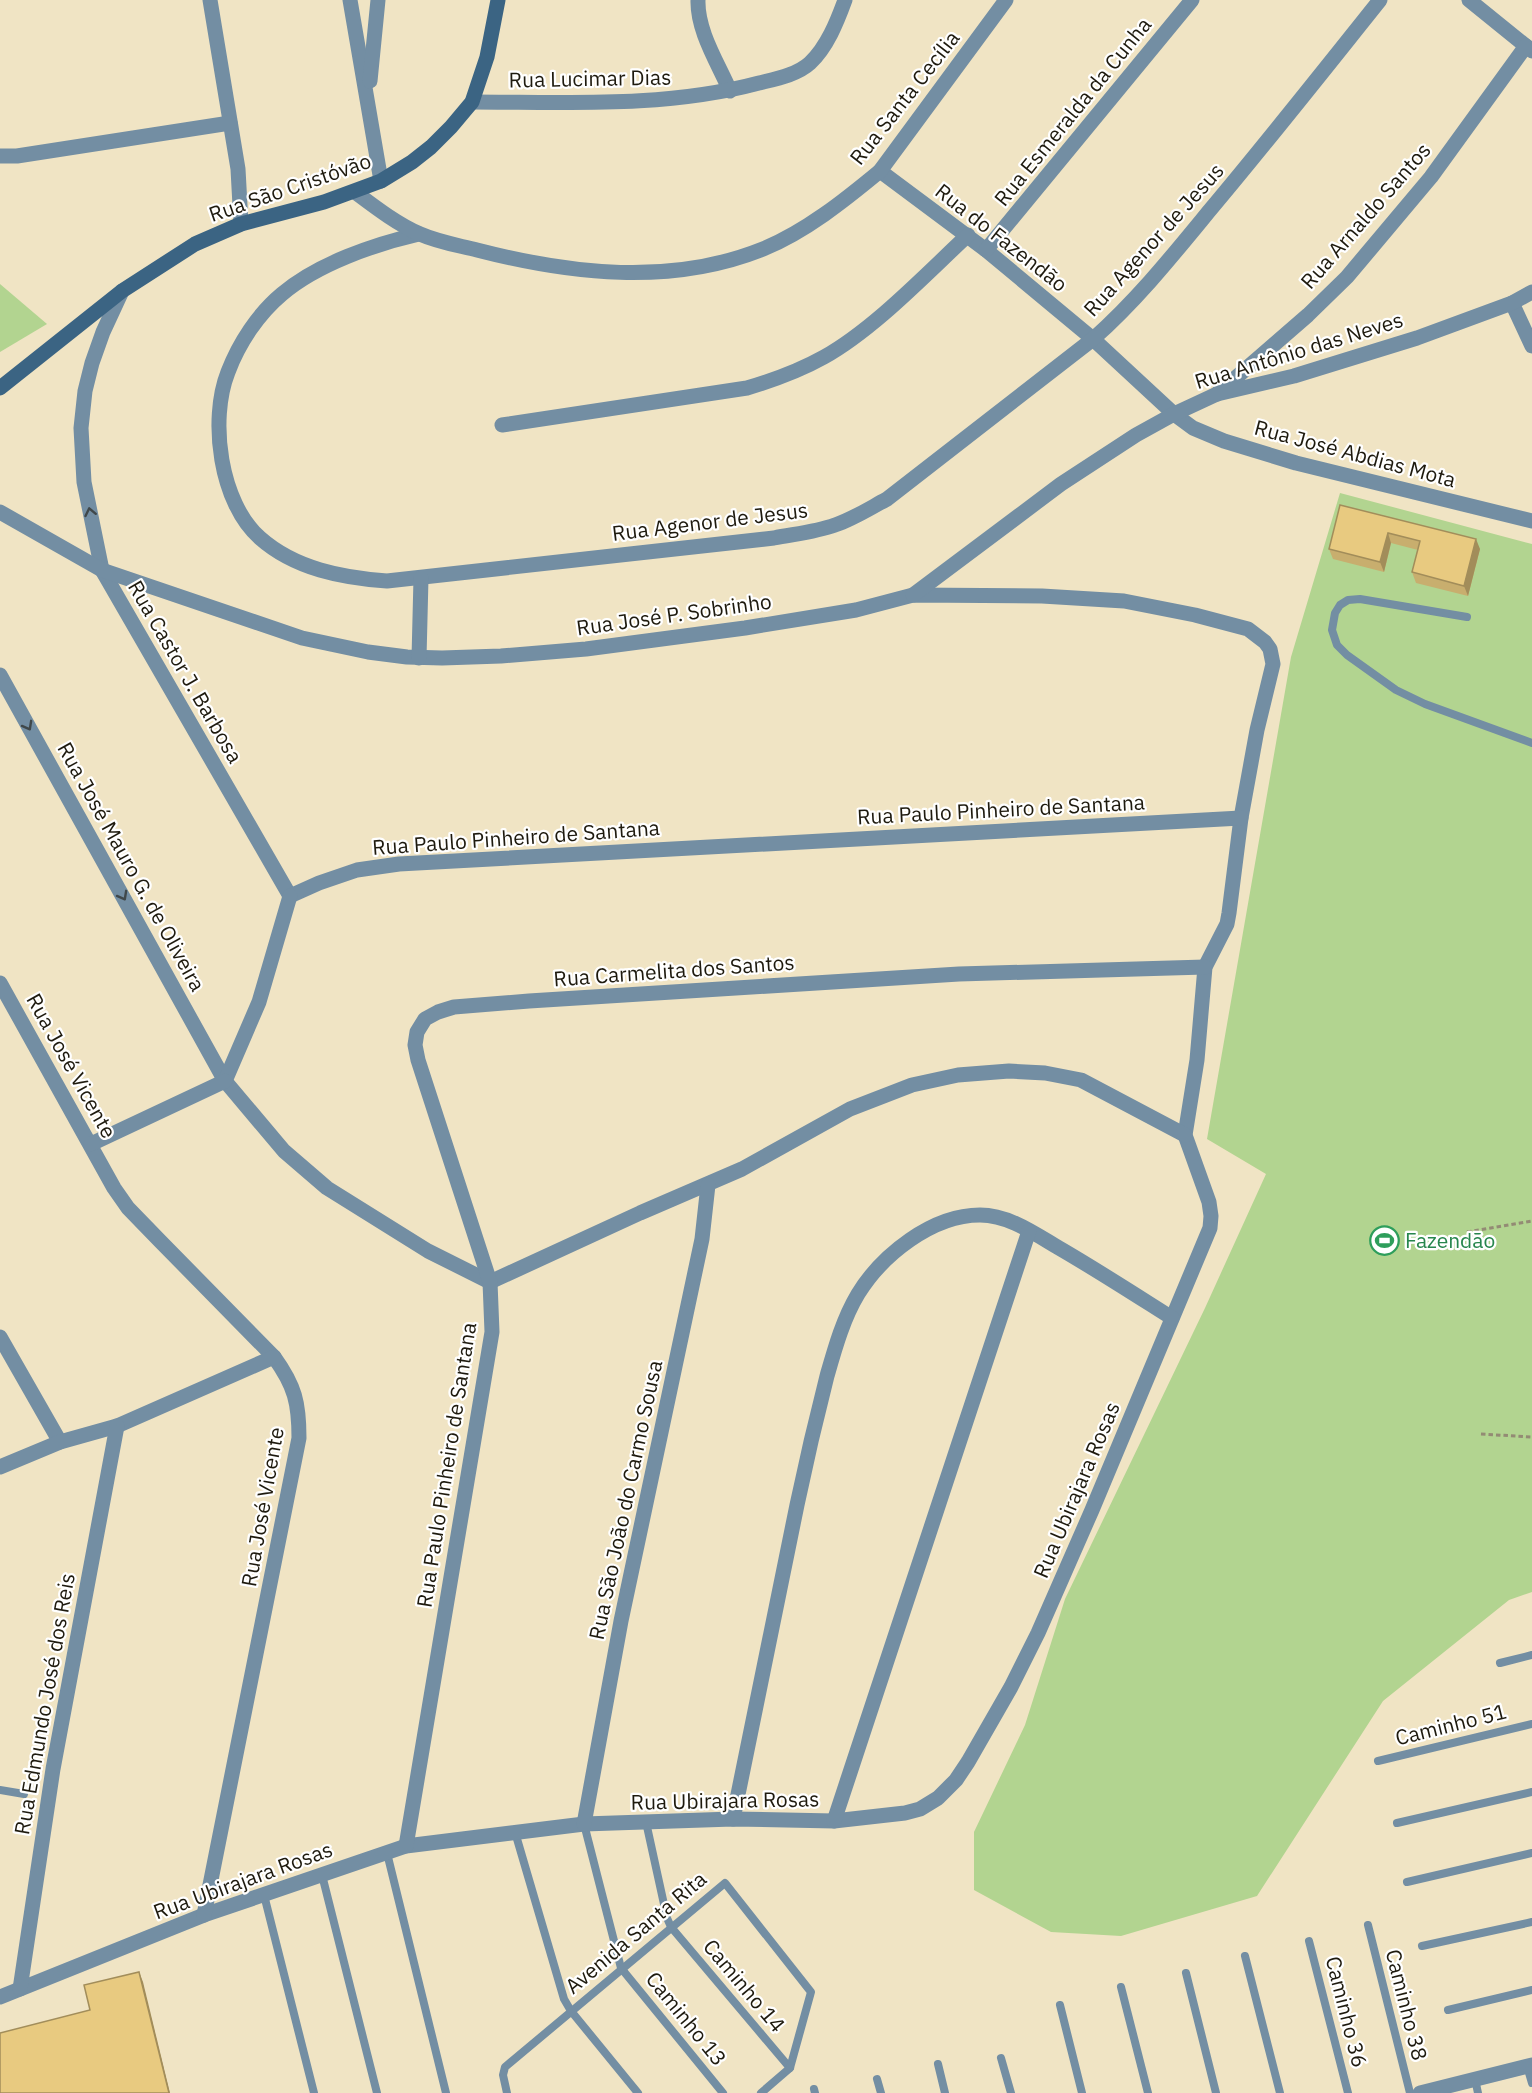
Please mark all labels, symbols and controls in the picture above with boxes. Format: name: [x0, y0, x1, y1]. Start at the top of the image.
street label: Rua Esmeralda da Cunha: [987, 11, 1157, 212]
street label: Rua Santa Cecília: [843, 25, 965, 170]
street label: Rua Lucimar Dias: [508, 63, 672, 93]
street label: Rua Arnaldo Santos: [1294, 136, 1437, 294]
street label: Rua São Cristóvão: [205, 146, 374, 228]
street label: Rua Agenor de Jesus: [1077, 157, 1230, 322]
street label: Rua do Fazendão: [930, 177, 1074, 298]
street label: Rua Antônio das Neves: [1191, 305, 1406, 395]
street label: Rua José Abdias Mota: [1251, 413, 1459, 493]
street label: Rua Agenor de Jesus: [610, 495, 809, 547]
one-way arrow: [84, 508, 97, 518]
street label: Rua Castor J. Barbosa: [122, 575, 250, 768]
street label: Rua José P. Sobrinho: [575, 586, 773, 642]
one-way arrow: [21, 720, 32, 730]
street label: Rua José Mauro G. de Oliveira: [52, 737, 212, 996]
street label: Rua Paulo Pinheiro de Santana: [856, 787, 1146, 831]
street label: Rua Paulo Pinheiro de Santana: [371, 813, 661, 861]
one-way arrow: [116, 890, 127, 900]
street label: Rua Carmelita dos Santos: [552, 948, 795, 992]
street label: Rua José Vicente: [20, 988, 123, 1143]
sports icon: Fazendão: [1368, 1225, 1400, 1257]
place label: Fazendão: [1405, 1226, 1495, 1254]
street label: Rua Paulo Pinheiro de Santana: [410, 1320, 482, 1609]
street label: Rua São João do Carmo Sousa: [582, 1357, 668, 1642]
street label: Rua Ubirajara Rosas: [1026, 1397, 1126, 1582]
street label: Rua José Vicente: [234, 1425, 290, 1589]
street label: Rua Edmundo José dos Reis: [7, 1571, 81, 1837]
street label: Caminho 51: [1392, 1697, 1509, 1751]
street label: Rua Ubirajara Rosas: [630, 1784, 820, 1816]
street label: Rua Ubirajara Rosas: [149, 1835, 336, 1926]
street label: Avenida Santa Rita: [559, 1865, 712, 2000]
street label: Caminho 14: [698, 1933, 792, 2038]
street label: Caminho 38: [1380, 1946, 1434, 2063]
street label: Caminho 36: [1320, 1953, 1374, 2070]
street label: Caminho 13: [640, 1965, 733, 2071]

